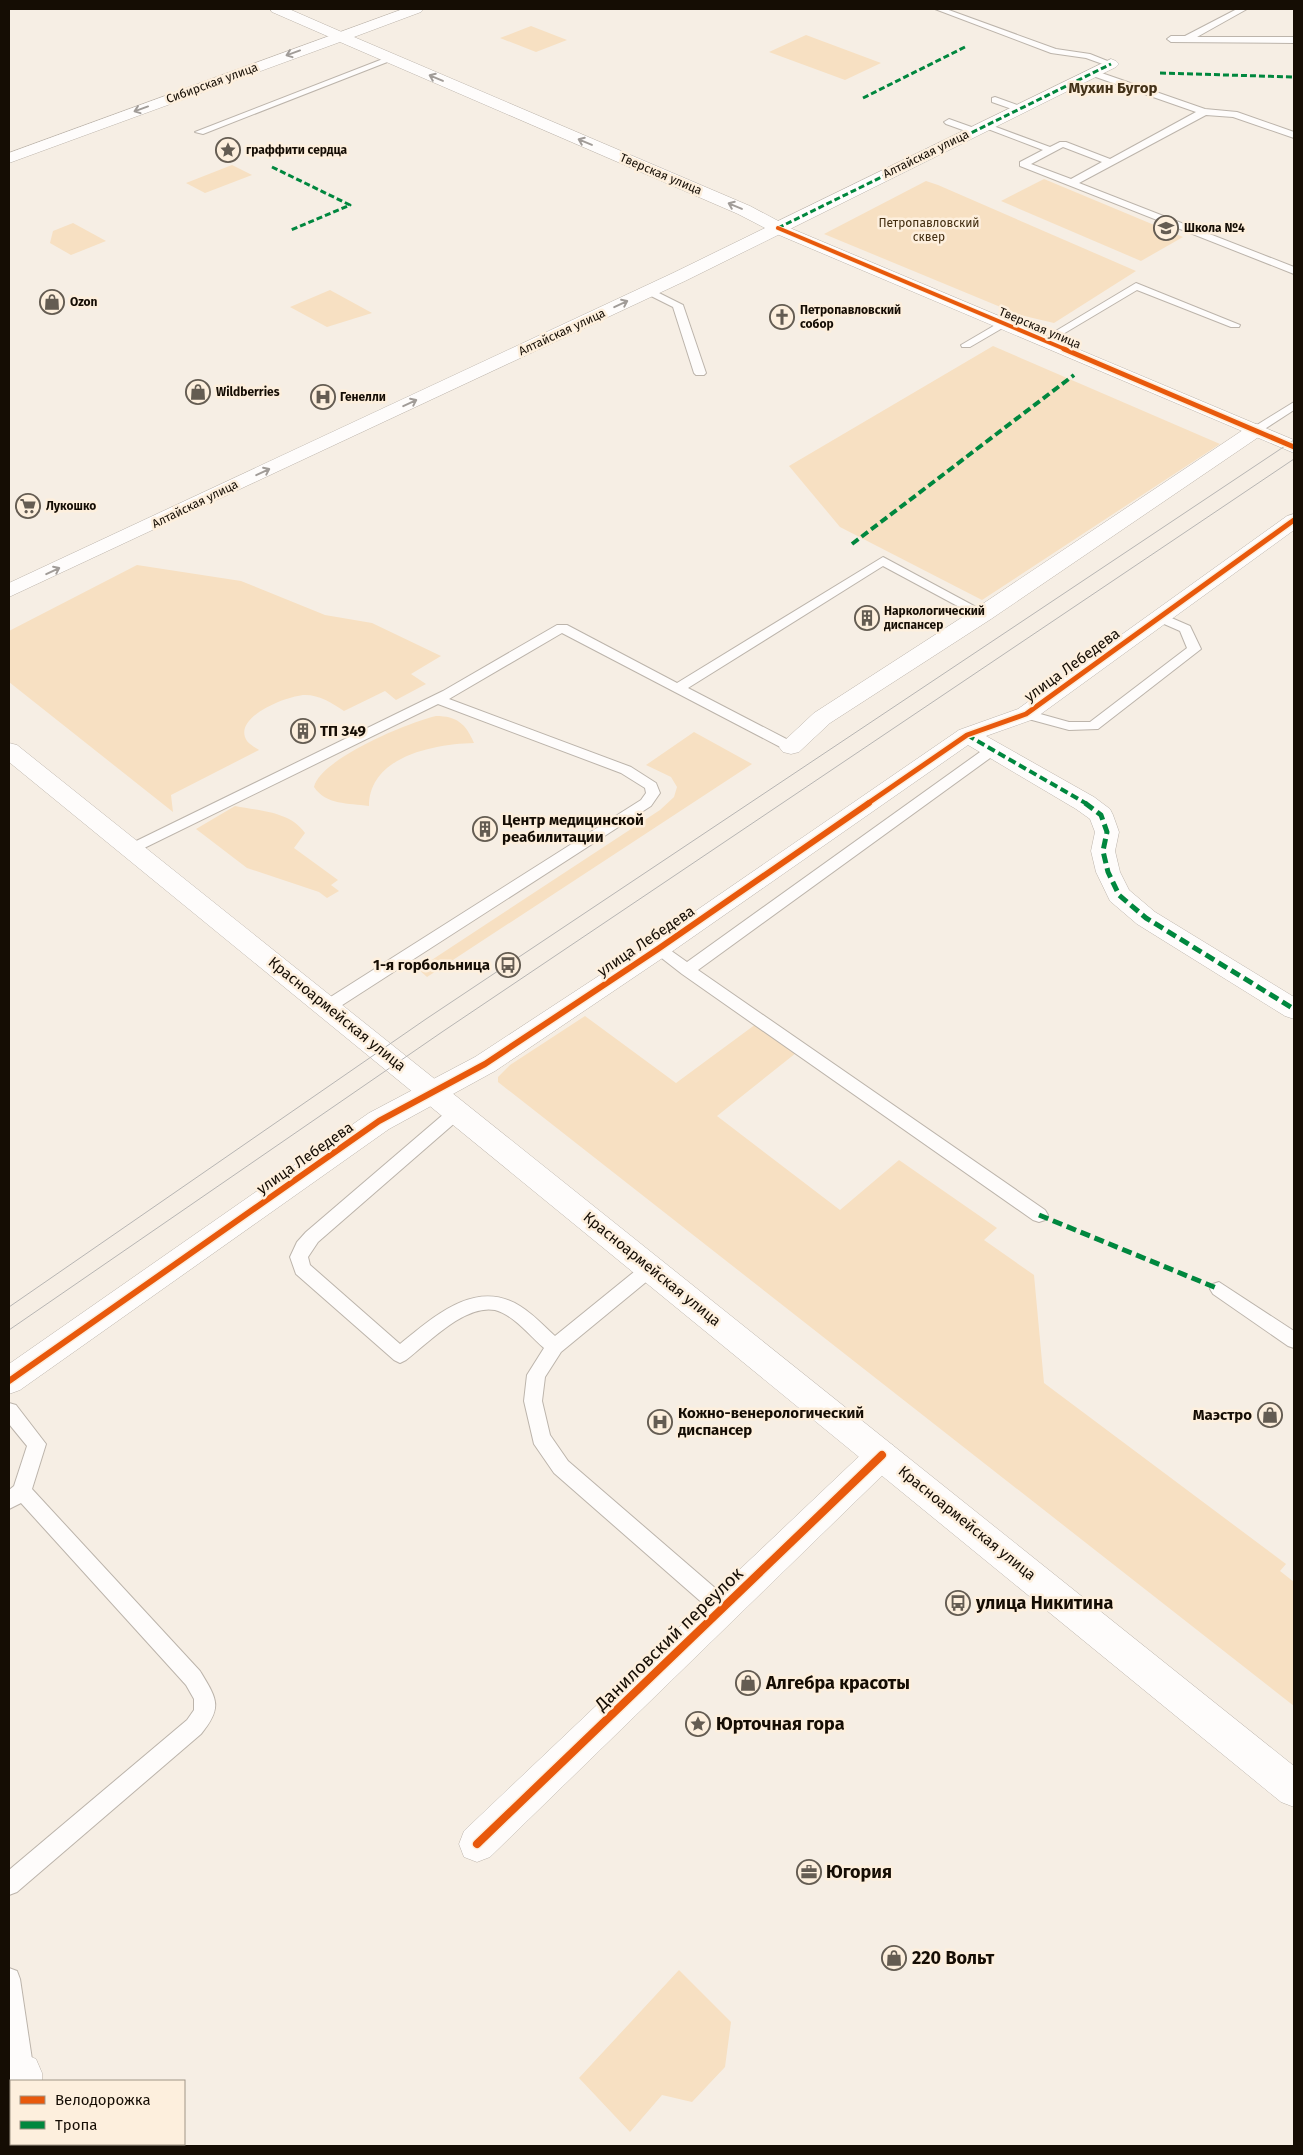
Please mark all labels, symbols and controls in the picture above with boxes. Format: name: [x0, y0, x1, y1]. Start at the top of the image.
one-way arrow: [286, 49, 302, 58]
street label: Сибирская улица: [164, 60, 260, 106]
one-way arrow: [429, 72, 444, 82]
district label: Мухин Бугор: [1069, 79, 1157, 97]
one-way arrow: [134, 105, 149, 114]
street label: Алтайская улица: [881, 127, 971, 181]
one-way arrow: [578, 136, 593, 146]
place icon: граффити сердца: [215, 137, 241, 163]
place label: граффити сердца: [246, 143, 348, 157]
street label: Тверская улица: [618, 150, 704, 198]
one-way arrow: [728, 200, 743, 210]
school or university icon: Школа №4: [1153, 215, 1179, 241]
park label: Петропавловский сквер: [878, 216, 980, 244]
place label: Школа №4: [1184, 221, 1245, 235]
shop icon: Ozon: [39, 289, 65, 315]
place label: Ozon: [70, 295, 98, 309]
one-way arrow: [613, 299, 628, 308]
place label: Петропавловский собор: [800, 303, 901, 331]
church icon: Петропавловский собор: [769, 304, 795, 330]
street label: Тверская улица: [997, 304, 1083, 352]
street label: Алтайская улица: [516, 306, 608, 358]
shop icon: Wildberries: [185, 379, 211, 405]
hospital icon: Генелли: [310, 384, 336, 410]
place label: Wildberries: [216, 385, 280, 399]
place label: Генелли: [340, 390, 386, 404]
one-way arrow: [403, 398, 418, 408]
one-way arrow: [255, 467, 270, 476]
street label: Алтайская улица: [150, 477, 240, 531]
supermarket icon: Лукошко: [15, 493, 41, 519]
place label: Лукошко: [46, 499, 96, 513]
one-way arrow: [45, 566, 60, 576]
place label: Наркологический диспансер: [884, 604, 985, 632]
building icon: Наркологический диспансер: [854, 605, 880, 631]
street label: улица Лебедева: [1021, 624, 1123, 706]
building icon: ТП 349: [290, 718, 316, 744]
place label: ТП 349: [320, 722, 366, 740]
place label: Центр медицинской реабилитации: [502, 811, 644, 846]
building icon: Центр медицинской реабилитации: [472, 816, 498, 842]
street label: улица Лебедева: [594, 902, 698, 980]
bus stop icon: 1-я горбольница: [495, 952, 521, 978]
street label: Красноармейская улица: [265, 953, 409, 1075]
place label: 1-я горбольница: [373, 956, 490, 974]
street label: улица Лебедева: [253, 1118, 357, 1198]
street label: Красноармейская улица: [580, 1208, 724, 1330]
shop icon: Маэстро: [1257, 1402, 1283, 1428]
place label: Кожно-венерологический диспансер: [678, 1404, 864, 1439]
place label: Маэстро: [1193, 1406, 1252, 1424]
hospital icon: Кожно-венерологический диспансер: [647, 1409, 673, 1435]
street label: Красноармейская улица: [895, 1462, 1039, 1584]
street label: Даниловский переулок: [590, 1562, 748, 1716]
bus stop icon: улица Никитина: [945, 1590, 971, 1616]
place label: улица Никитина: [975, 1592, 1114, 1614]
shop icon: Алгебра красоты: [735, 1670, 761, 1696]
place label: Алгебра красоты: [765, 1672, 910, 1694]
place icon: Юрточная гора: [685, 1711, 711, 1737]
place label: Юрточная гора: [716, 1713, 845, 1735]
office icon: Югория: [796, 1859, 822, 1885]
place label: Югория: [826, 1861, 892, 1883]
shop icon: 220 Вольт: [881, 1945, 907, 1971]
place label: 220 Вольт: [912, 1947, 995, 1969]
legend: [10, 2080, 185, 2145]
text: Велодорожка: [55, 2091, 151, 2109]
text: Тропа: [55, 2116, 97, 2134]

